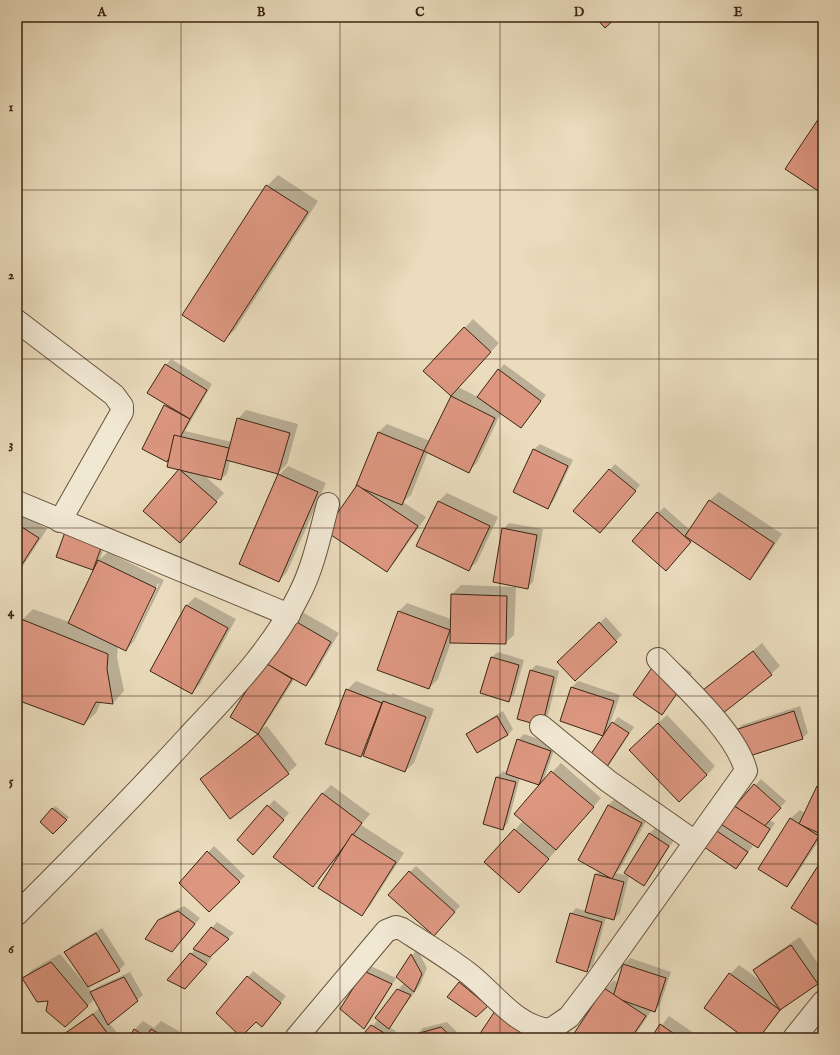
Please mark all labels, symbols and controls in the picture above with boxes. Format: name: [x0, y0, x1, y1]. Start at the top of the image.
text: A: [97, 4, 108, 21]
text: B: [257, 4, 266, 21]
text: C: [415, 4, 425, 21]
text: D: [574, 4, 585, 21]
text: E: [733, 4, 743, 21]
text: 1: [9, 99, 14, 116]
text: 2: [8, 267, 14, 284]
text: 3: [9, 436, 14, 453]
text: 4: [8, 604, 15, 621]
text: 5: [9, 773, 14, 790]
text: 6: [8, 941, 14, 958]

